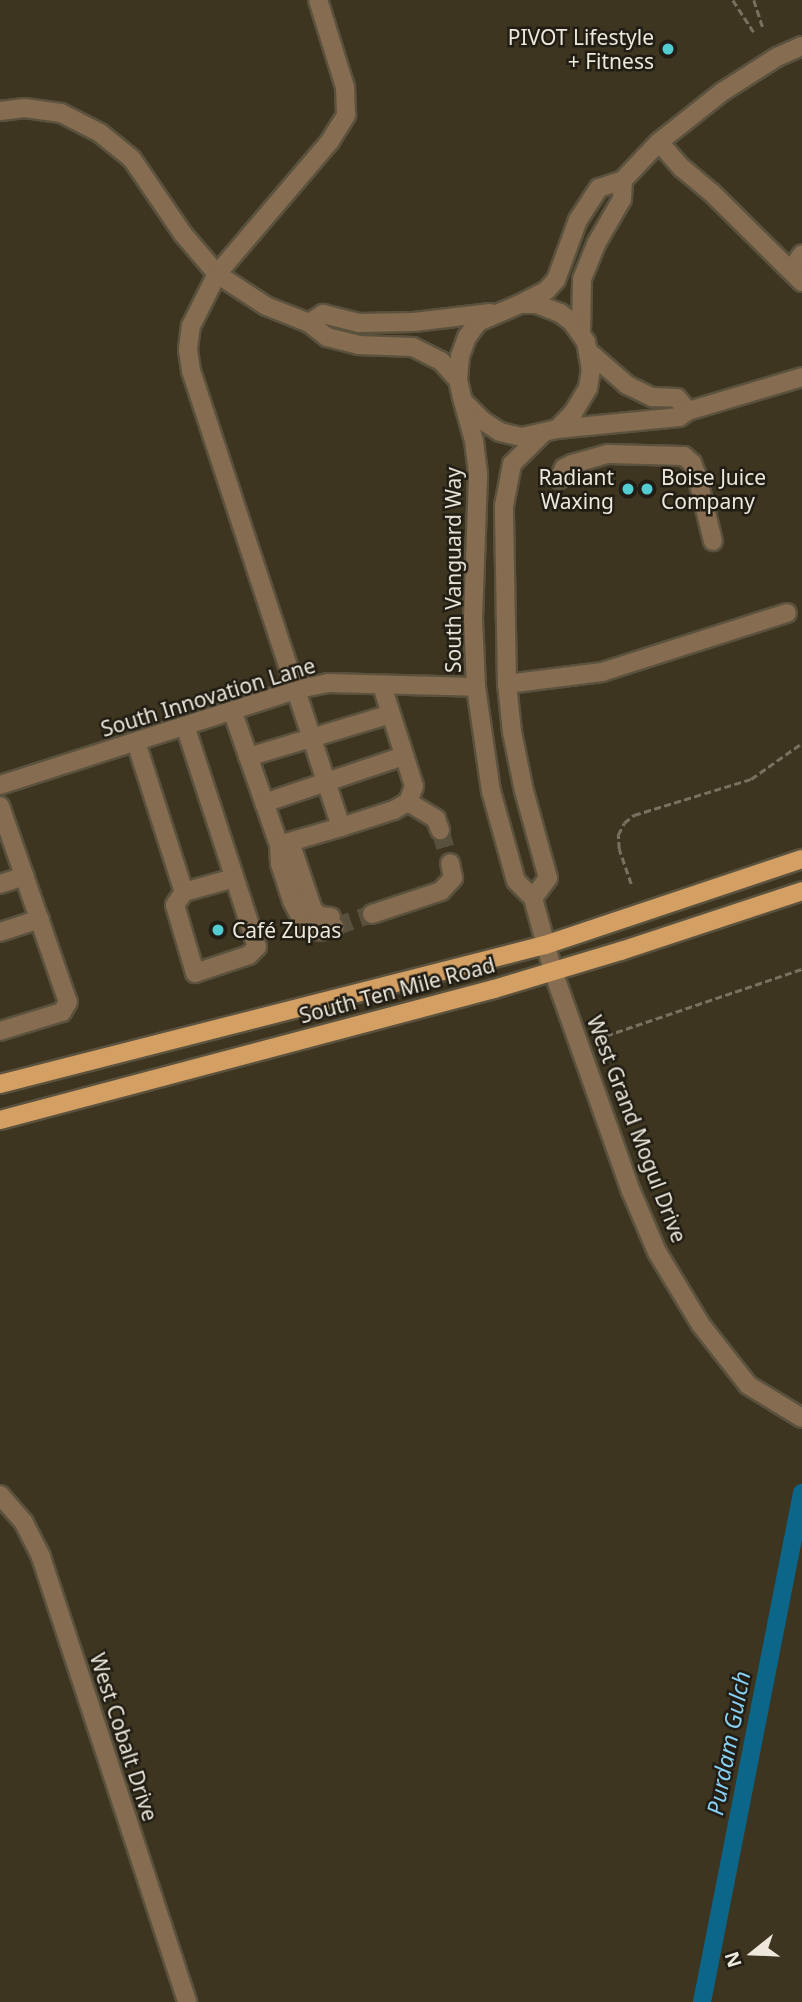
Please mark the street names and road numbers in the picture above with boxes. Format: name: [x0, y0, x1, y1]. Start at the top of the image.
street label: South Vanguard Way: [440, 467, 466, 673]
street label: South Innovation Lane: [98, 652, 318, 742]
street label: South Ten Mile Road: [296, 952, 498, 1028]
street label: West Grand Mogul Drive: [582, 1012, 692, 1246]
street label: West Cobalt Drive: [85, 1650, 163, 1824]

